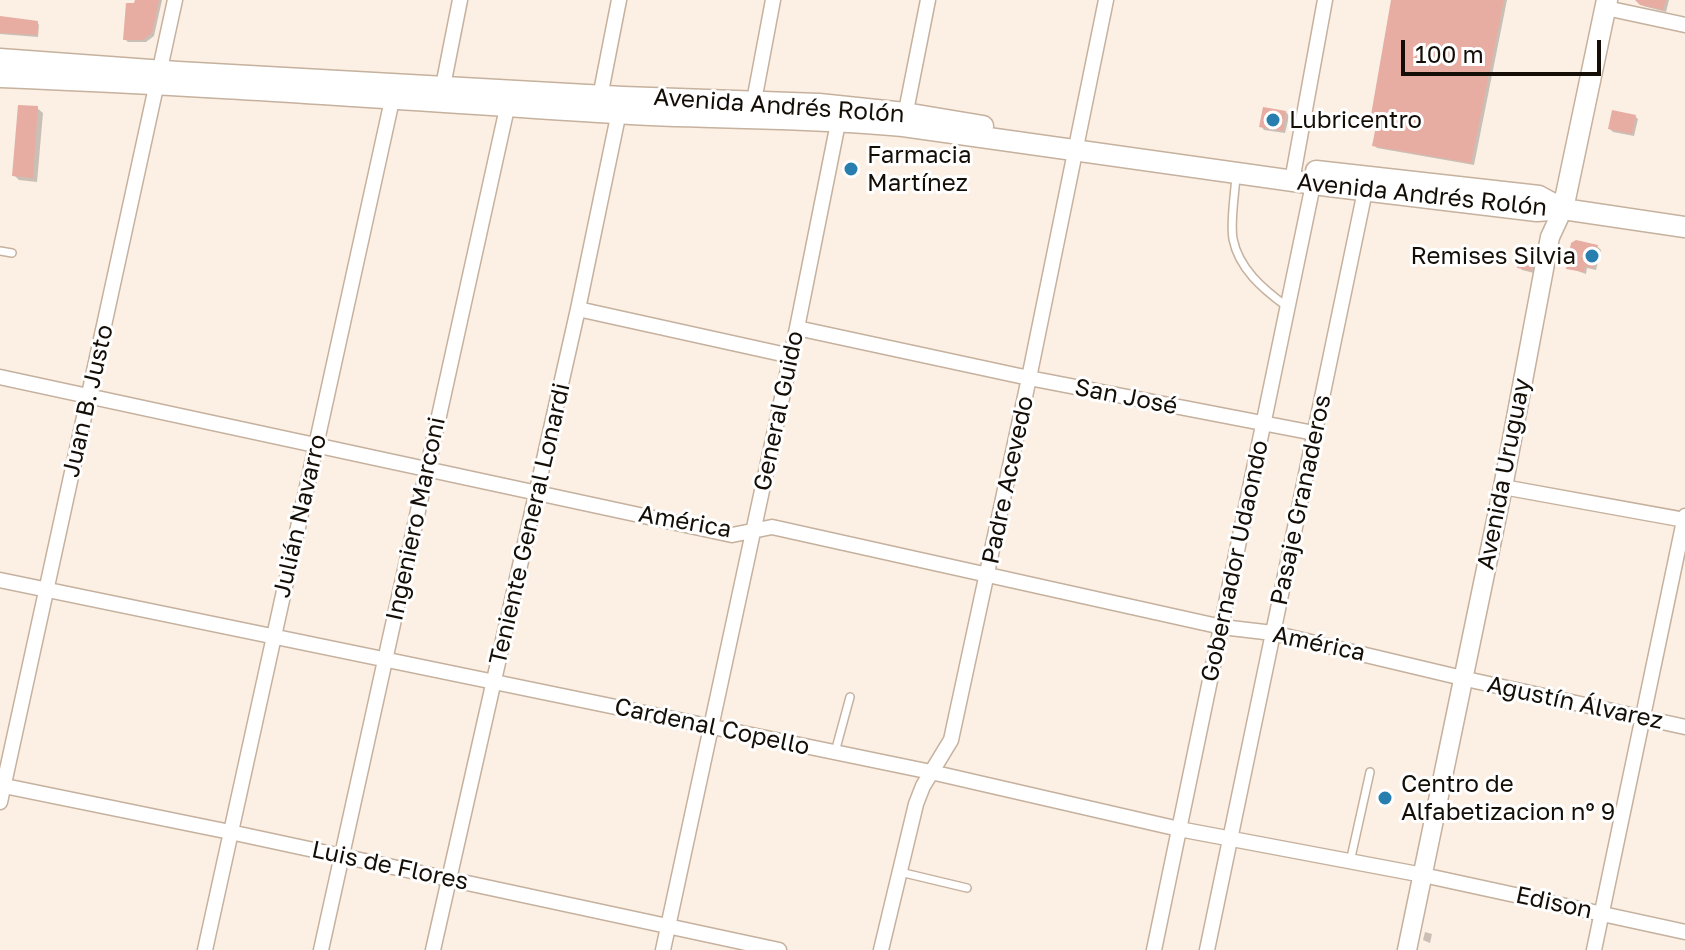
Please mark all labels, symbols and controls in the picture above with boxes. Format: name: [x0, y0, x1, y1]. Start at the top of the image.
scale bar: [1405, 24, 1605, 74]
text: 100 m: [1415, 39, 1484, 68]
street label: Avenida Andrés Rolón: [653, 83, 905, 129]
place label: Lubricentro: [1289, 106, 1422, 134]
marker: Lubricentro: [1264, 111, 1282, 129]
place label: Farmacia Martínez: [867, 141, 972, 197]
marker: Farmacia Martínez: [842, 160, 860, 178]
street label: Avenida Andrés Rolón: [1295, 168, 1549, 222]
place label: Remises Silvia: [1411, 242, 1576, 270]
marker: Remises Silvia: [1583, 247, 1601, 265]
street label: Juan B. Justo: [56, 322, 120, 480]
street label: General Guido: [748, 328, 810, 494]
street label: San José: [1072, 373, 1180, 421]
street label: Avenida Uruguay: [1471, 376, 1537, 572]
street label: Teniente General Lonardi: [484, 380, 576, 668]
street label: Pasaje Granaderos: [1265, 392, 1337, 608]
street label: Padre Acevedo: [976, 393, 1040, 567]
street label: Ingeniero Marconi: [380, 414, 452, 624]
street label: Julián Navarro: [267, 432, 333, 600]
street label: Gobernador Udaondo: [1195, 438, 1275, 684]
street label: América: [636, 500, 734, 544]
street label: América: [1270, 620, 1368, 668]
street label: Agustín Álvarez: [1484, 670, 1666, 736]
street label: Cardenal Copello: [612, 692, 812, 762]
place label: Centro de Alfabetizacion nº 9: [1401, 770, 1615, 826]
marker: Centro de Alfabetizacion nº 9: [1376, 789, 1394, 807]
street label: Luis de Flores: [309, 835, 471, 897]
street label: Edison: [1513, 881, 1595, 925]

